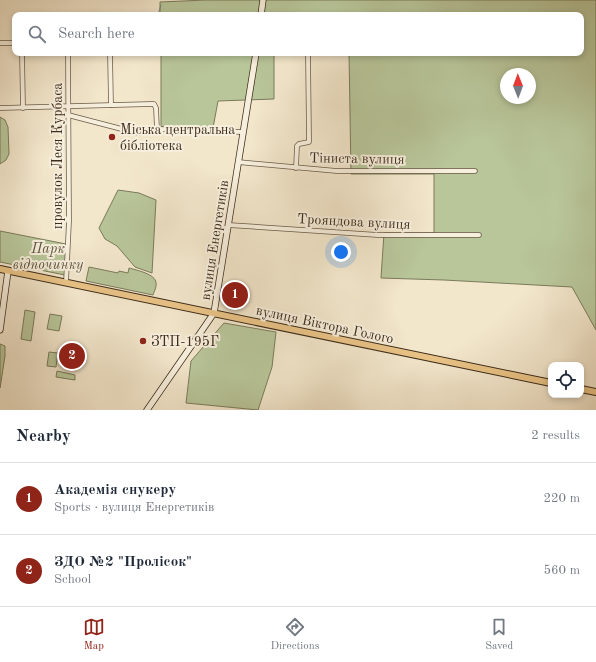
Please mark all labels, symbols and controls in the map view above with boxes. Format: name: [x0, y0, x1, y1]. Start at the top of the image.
search box: [12, 12, 584, 56]
icon: search: [26, 23, 48, 45]
text: Search here: [58, 27, 135, 42]
north arrow: [500, 68, 536, 104]
street label: провулок Леся Курбаса: [51, 83, 65, 229]
place label: Міська центральна бібліотека: [120, 123, 235, 153]
marker: Міська центральна бібліотека: [107, 132, 117, 142]
street label: Тіниста вулиця: [309, 151, 405, 167]
street label: вулиця Енергетиків: [199, 179, 231, 301]
street label: Трояндова вулиця: [297, 212, 411, 232]
park label: Парк відпочинку: [13, 242, 84, 273]
your location: [331, 242, 351, 262]
pin: 1: [222, 280, 248, 310]
street label: вулиця Віктора Голого: [255, 304, 395, 346]
place label: ЗТП-195Г: [151, 335, 219, 349]
marker: ЗТП-195Г: [138, 336, 148, 346]
pin: 2: [59, 341, 85, 371]
map controls: [548, 362, 584, 398]
button: locate: [548, 362, 584, 398]
text: Nearby: [16, 428, 71, 445]
text: 2 results: [531, 429, 580, 442]
text: Академія снукеру: [54, 483, 176, 498]
text: 1: [25, 492, 33, 505]
text: 220 m: [543, 492, 580, 505]
text: Sports · вулиця Енергетиків: [54, 501, 214, 514]
text: ЗДО №2 "Пролісок": [54, 555, 192, 570]
text: 2: [25, 564, 33, 577]
text: 560 m: [543, 564, 580, 577]
text: School: [54, 573, 91, 586]
tab: Map: [83, 616, 105, 654]
tab: Directions: [271, 616, 319, 654]
tab: Saved: [485, 616, 513, 654]

